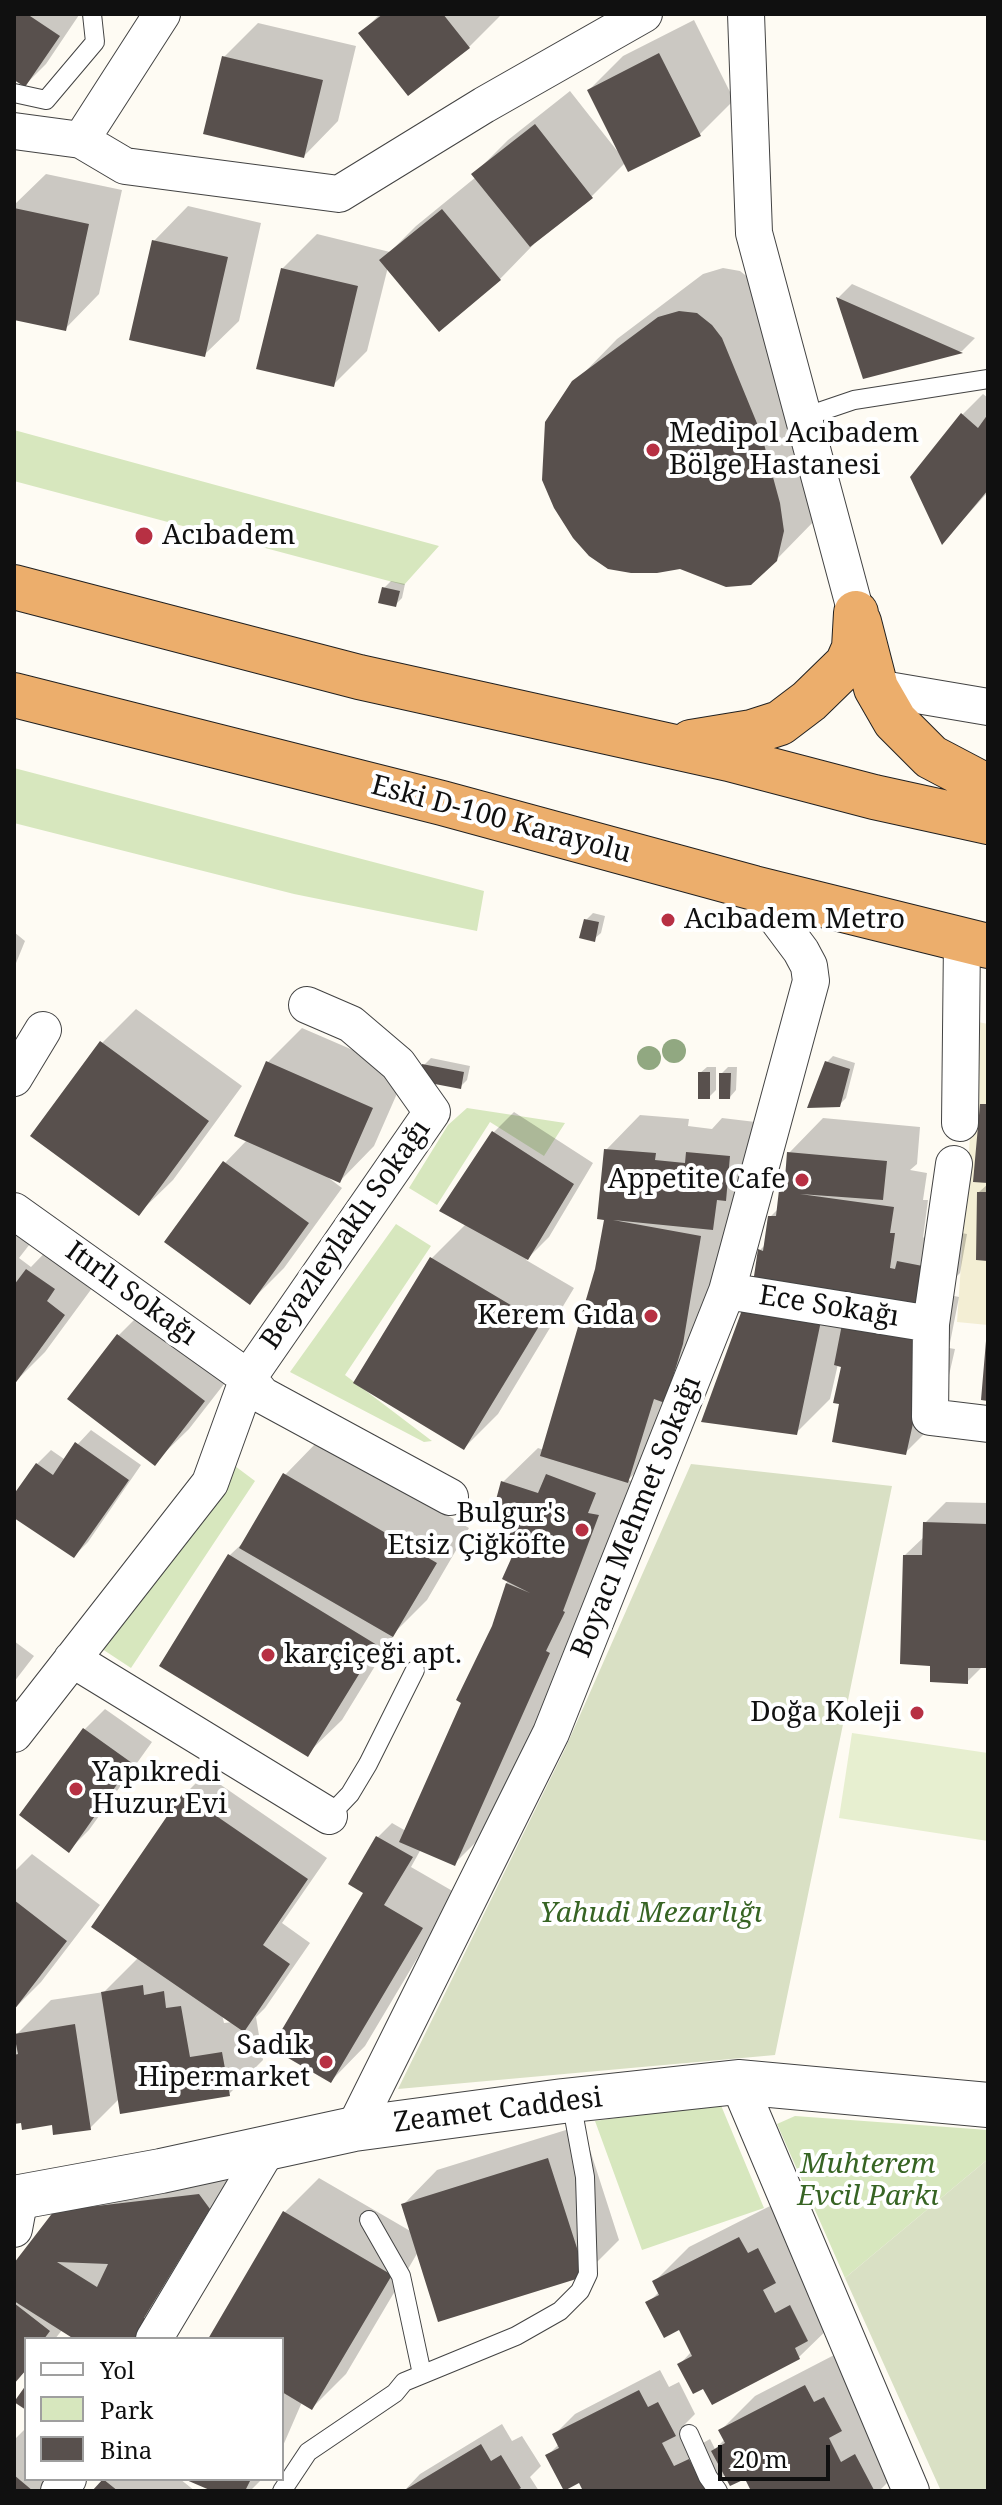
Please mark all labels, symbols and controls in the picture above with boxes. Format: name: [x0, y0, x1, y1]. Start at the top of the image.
place label: Medipol Acıbadem Bölge Hastanesi: [669, 417, 919, 483]
marker: Medipol Acıbadem Bölge Hastanesi: [644, 441, 662, 459]
place label: Acıbadem: [162, 519, 296, 553]
marker: Acıbadem: [133, 525, 155, 547]
street label: Eski D-100 Karayolu: [367, 769, 635, 871]
place label: Acıbadem Metro: [684, 903, 905, 937]
marker: Acıbadem Metro: [659, 911, 677, 929]
street label: Beyazleylaklı Sokağı: [254, 1114, 438, 1356]
place label: Appetite Cafe: [608, 1163, 786, 1197]
marker: Appetite Cafe: [793, 1171, 811, 1189]
street label: Itırlı Sokağı: [59, 1235, 203, 1353]
street label: Ece Sokağı: [757, 1279, 901, 1335]
place label: Kerem Gıda: [477, 1299, 635, 1333]
marker: Kerem Gıda: [642, 1307, 660, 1325]
street label: Boyacı Mehmet Sokağı: [565, 1371, 709, 1663]
place label: Bulgur's Etsiz Çiğköfte: [387, 1497, 566, 1563]
marker: Bulgur's Etsiz Çiğköfte: [573, 1521, 591, 1539]
place label: karçiçeği apt.: [284, 1638, 462, 1672]
marker: karçiçeği apt.: [259, 1646, 277, 1664]
place label: Doğa Koleji: [750, 1696, 901, 1730]
marker: Doğa Koleji: [908, 1704, 926, 1722]
place label: Yapıkredi Huzur Evi: [92, 1756, 227, 1822]
marker: Yapıkredi Huzur Evi: [67, 1780, 85, 1798]
park label: Yahudi Mezarlığı: [540, 1897, 762, 1931]
place label: Sadık Hipermarket: [137, 2029, 310, 2095]
marker: Sadık Hipermarket: [317, 2053, 335, 2071]
street label: Zeamet Caddesi: [392, 2082, 604, 2140]
park label: Muhterem Evcil Parkı: [797, 2148, 939, 2214]
legend: [24, 2337, 284, 2481]
text: Yol: [100, 2353, 135, 2386]
text: Park: [100, 2393, 153, 2426]
scale bar: [722, 2429, 834, 2479]
text: Bina: [100, 2433, 152, 2466]
text: 20 m: [732, 2442, 788, 2475]

